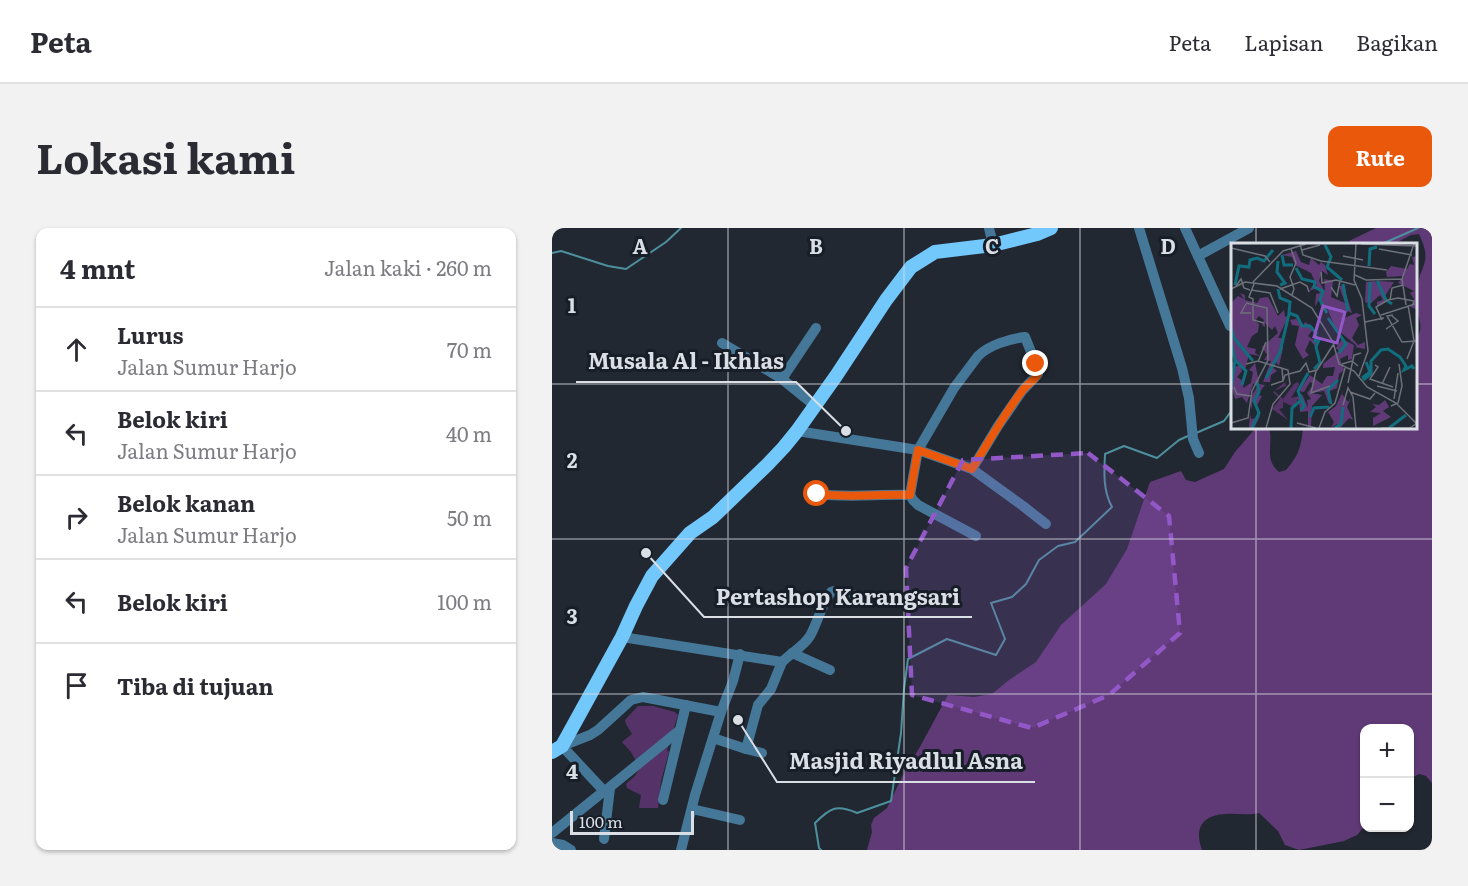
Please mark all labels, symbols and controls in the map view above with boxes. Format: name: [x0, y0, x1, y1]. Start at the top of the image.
text: Peta: [30, 20, 92, 62]
text: Peta: [1169, 26, 1211, 57]
text: Lapisan: [1244, 26, 1323, 57]
text: Bagikan: [1356, 26, 1438, 57]
text: Lokasi kami: [36, 125, 295, 187]
button: Rute: [1328, 126, 1432, 187]
text: A: [632, 230, 648, 260]
text: B: [809, 230, 823, 260]
text: C: [985, 230, 999, 260]
text: D: [1160, 230, 1176, 260]
inset map: [1231, 243, 1417, 429]
text: 4 mnt: [60, 248, 135, 287]
text: Jalan kaki · 260 m: [324, 252, 492, 282]
text: 1: [568, 289, 576, 319]
text: Lurus: [117, 318, 184, 351]
icon: ahead: [60, 333, 93, 366]
text: 70 m: [447, 334, 492, 364]
callout: Musala Al - Ikhlas: [576, 342, 796, 382]
text: Musala Al - Ikhlas: [588, 343, 784, 376]
route end: [1022, 350, 1048, 376]
text: Jalan Sumur Harjo: [117, 351, 297, 381]
text: Belok kiri: [117, 402, 228, 435]
icon: left: [60, 417, 93, 450]
text: 40 m: [446, 418, 492, 448]
text: Jalan Sumur Harjo: [117, 435, 297, 465]
text: 2: [567, 444, 578, 474]
route start: [803, 480, 829, 506]
text: Belok kanan: [117, 486, 255, 519]
icon: right: [60, 501, 93, 534]
text: 50 m: [447, 502, 492, 532]
text: Jalan Sumur Harjo: [117, 519, 297, 549]
callout: Pertashop Karangsari: [704, 577, 972, 617]
text: Pertashop Karangsari: [716, 579, 960, 612]
icon: left: [60, 585, 93, 618]
text: Belok kiri: [117, 585, 228, 618]
text: 100 m: [437, 586, 492, 616]
text: 3: [566, 600, 578, 630]
icon: arrive: [60, 669, 93, 702]
text: Tiba di tujuan: [117, 669, 273, 702]
map controls: [1360, 724, 1414, 832]
button: +: [1360, 724, 1414, 778]
callout: Masjid Riyadlul Asna: [777, 742, 1035, 782]
text: Masjid Riyadlul Asna: [789, 743, 1023, 776]
text: 4: [566, 755, 578, 785]
button: −: [1360, 778, 1414, 832]
scale bar: [570, 808, 694, 836]
text: 100 m: [579, 809, 623, 833]

